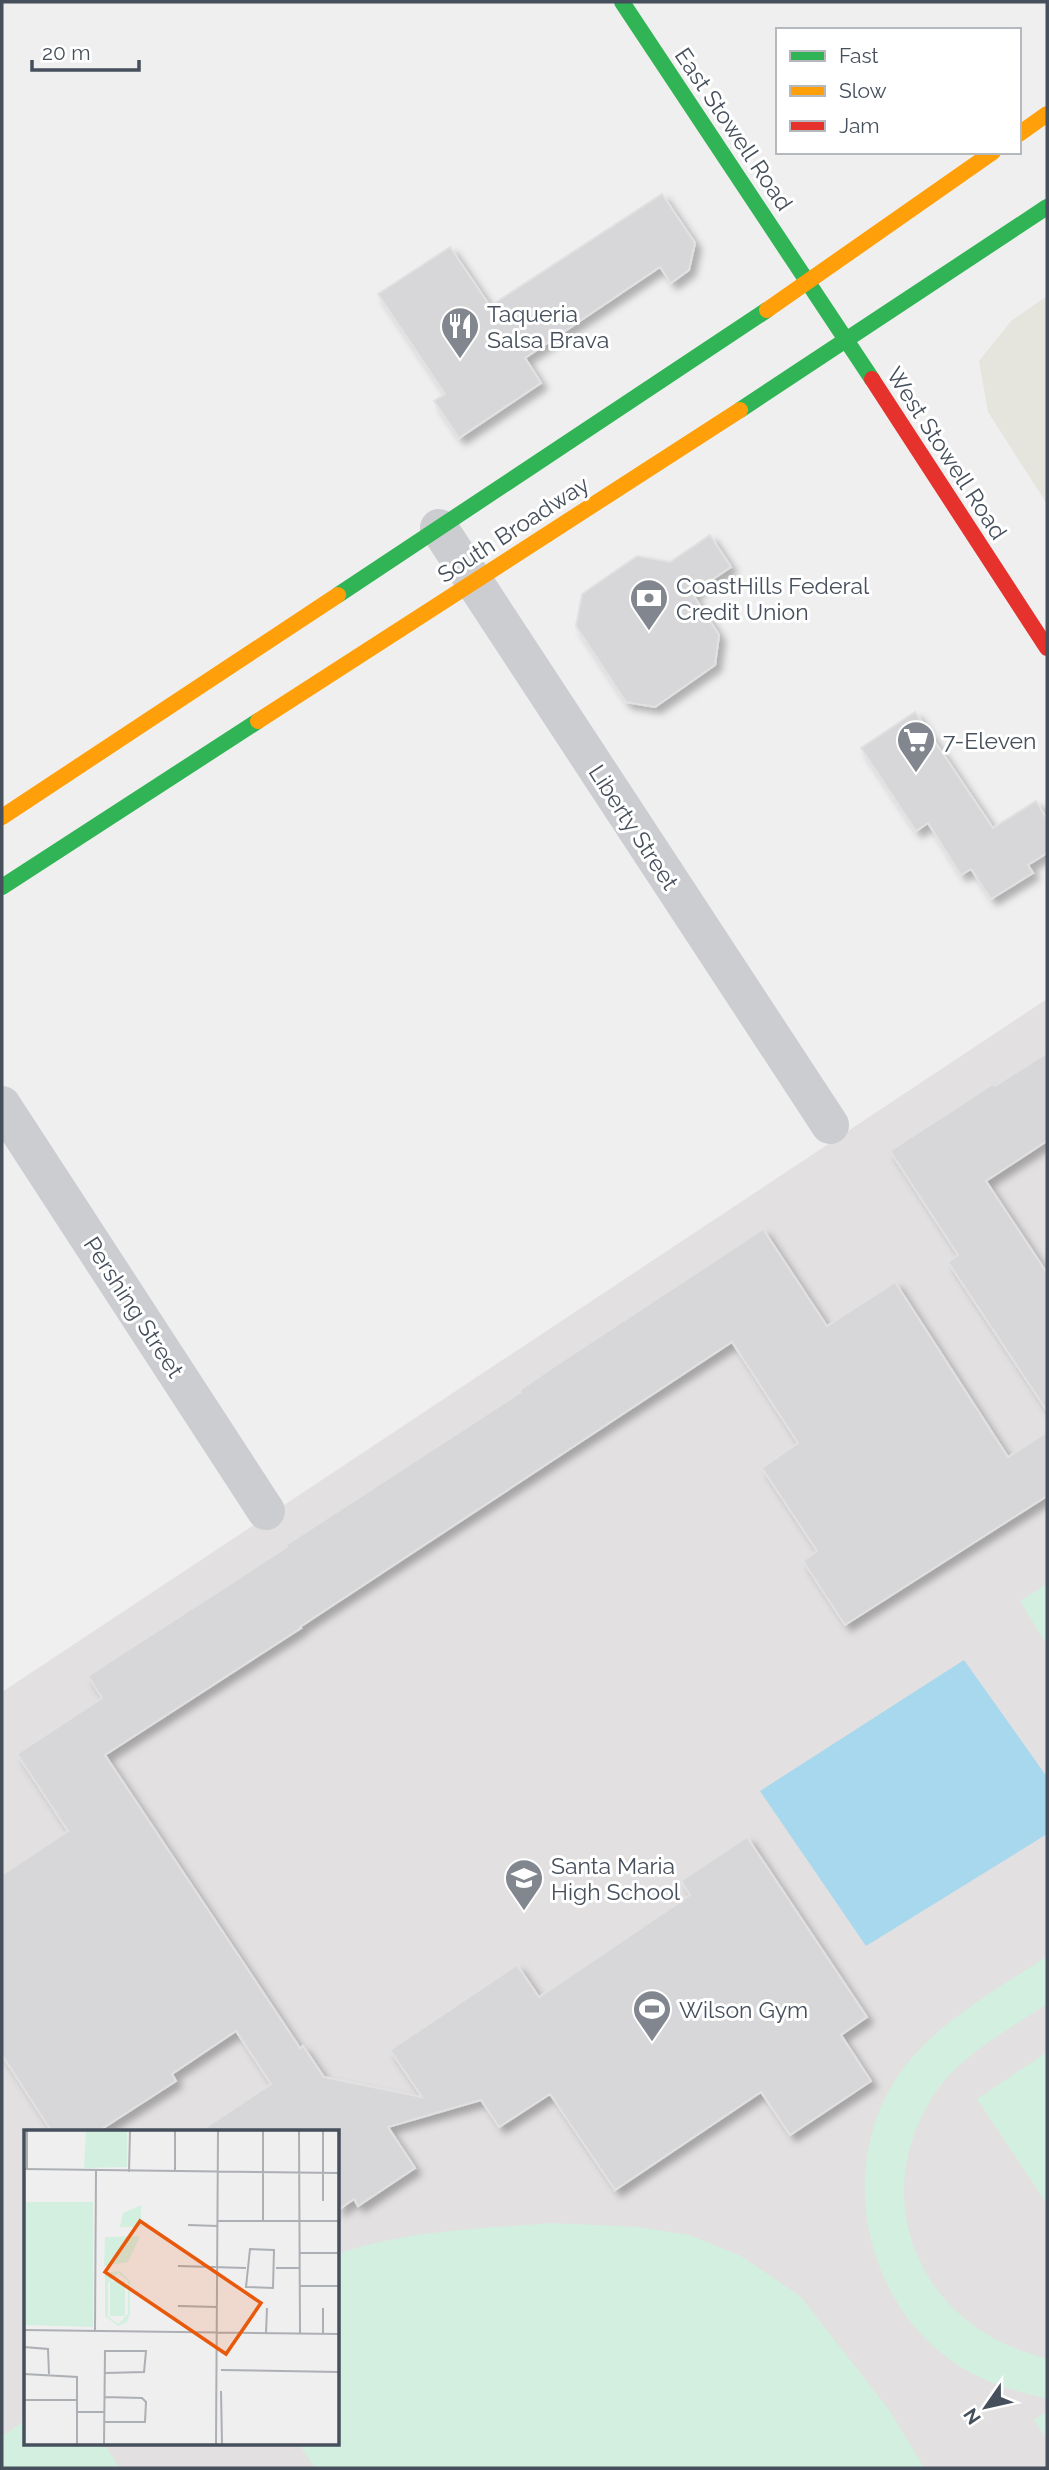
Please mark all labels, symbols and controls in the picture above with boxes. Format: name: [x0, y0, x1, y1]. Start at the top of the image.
scale bar: [32, 28, 138, 72]
legend: [776, 28, 1021, 154]
text: 20 m: [42, 40, 90, 65]
street label: East Stowell Road: [670, 43, 798, 215]
text: Fast: [839, 43, 879, 68]
text: Slow: [839, 78, 887, 103]
text: Jam: [839, 113, 880, 138]
place label: Taqueria Salsa Brava: [487, 300, 609, 353]
restaurant icon: Taqueria Salsa Brava: [439, 305, 481, 360]
street label: West Stowell Road: [881, 362, 1013, 544]
street label: South Broadway: [432, 470, 594, 588]
place label: CoastHills Federal Credit Union: [676, 572, 870, 625]
bank icon: CoastHills Federal Credit Union: [628, 577, 670, 632]
supermarket icon: 7-Eleven: [895, 719, 937, 774]
place label: 7-Eleven: [943, 727, 1037, 754]
street label: Liberty Street: [584, 760, 685, 895]
street label: Pershing Street: [78, 1232, 190, 1383]
place label: Santa Maria High School: [551, 1852, 681, 1905]
school or university icon: Santa Maria High School: [503, 1857, 545, 1912]
sports icon: Wilson Gym: [631, 1988, 673, 2043]
place label: Wilson Gym: [679, 1996, 808, 2023]
inset map: [24, 2130, 340, 2446]
north arrow: [951, 2372, 1021, 2442]
text: N: [959, 2404, 985, 2429]

